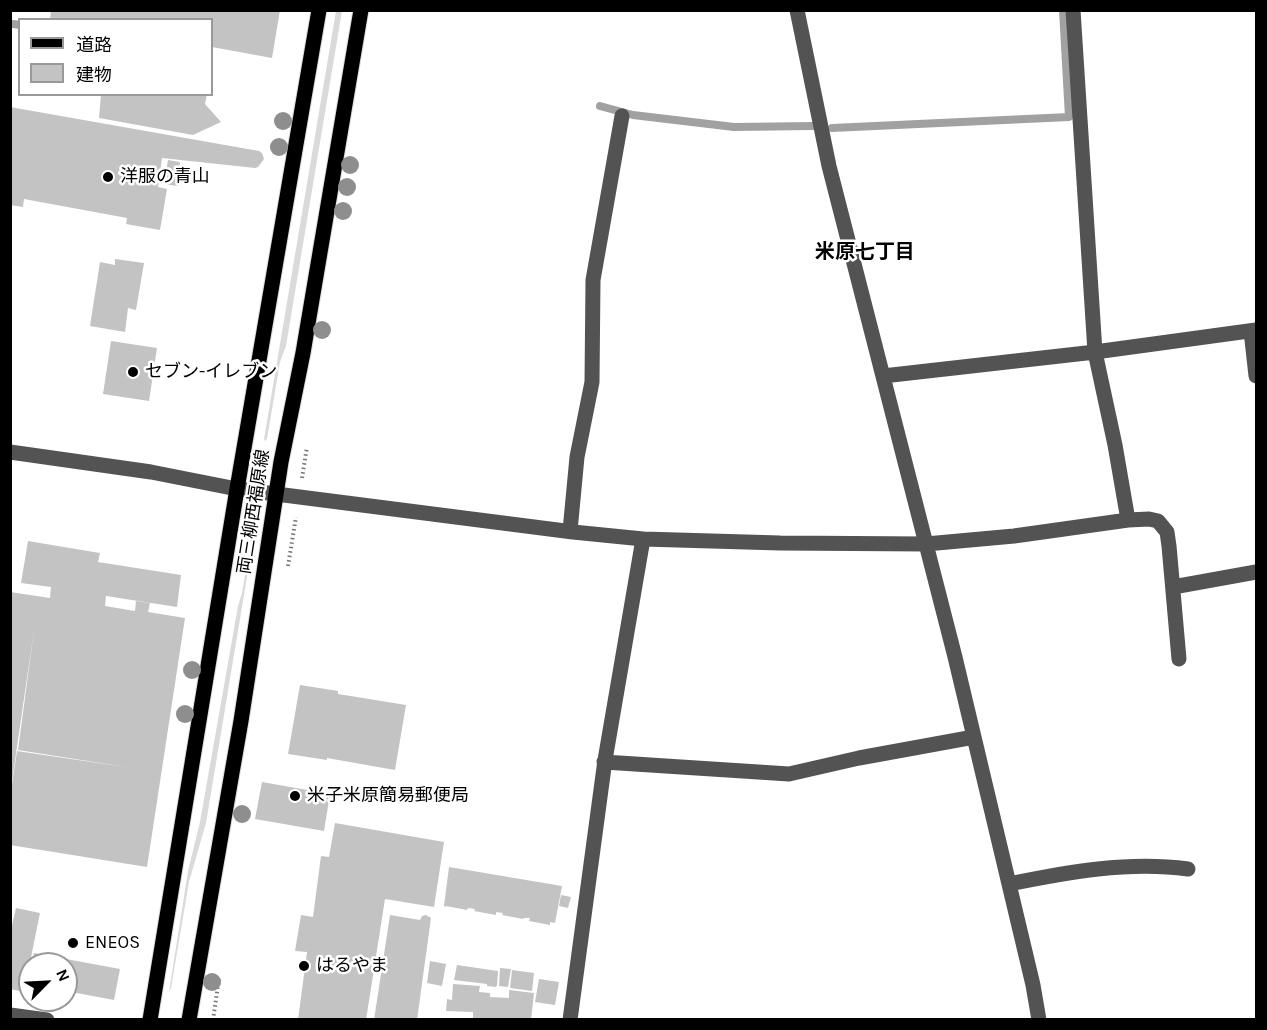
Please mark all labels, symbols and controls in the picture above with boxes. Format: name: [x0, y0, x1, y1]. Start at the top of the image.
legend: [18, 18, 213, 96]
text: 道路: [76, 34, 112, 56]
text: 建物: [76, 64, 112, 86]
place label: 洋服の青山: [120, 166, 210, 188]
marker: 洋服の青山: [101, 170, 115, 184]
district label: 米原七丁目: [815, 240, 915, 264]
place label: セブン-イレブン: [145, 361, 277, 383]
marker: セブン-イレブン: [126, 365, 140, 379]
street label: 両三柳西福原線: [233, 448, 275, 576]
place label: 米子米原簡易郵便局: [307, 785, 469, 807]
marker: 米子米原簡易郵便局: [288, 789, 302, 803]
place label: ENEOS: [85, 932, 140, 954]
marker: ENEOS: [66, 936, 80, 950]
north arrow: [18, 952, 78, 1012]
place label: はるやま: [316, 955, 388, 977]
marker: はるやま: [297, 959, 311, 973]
text: N: [52, 966, 74, 984]

